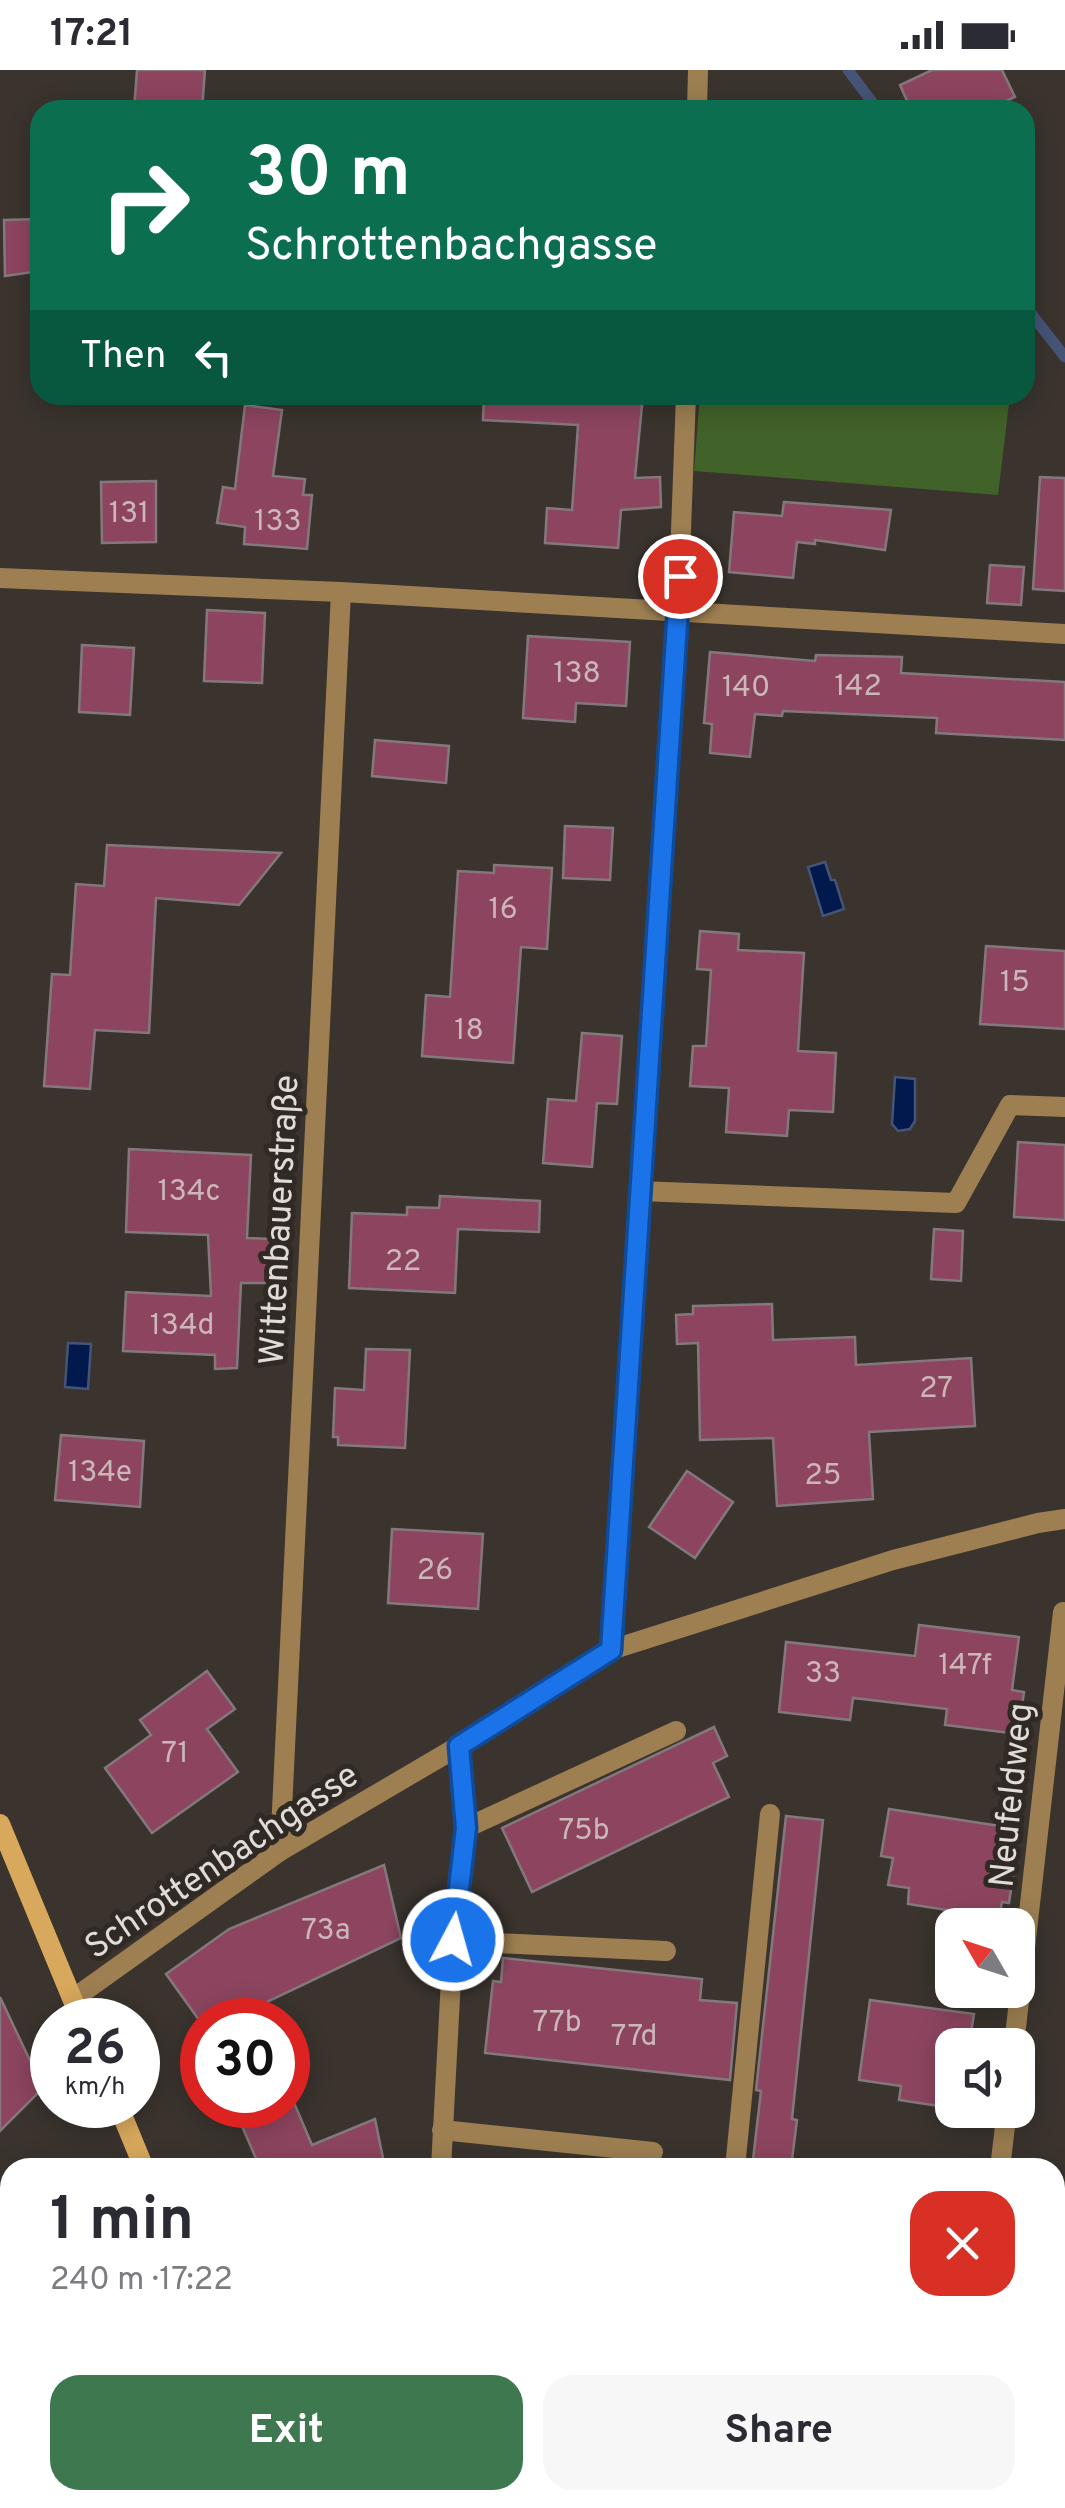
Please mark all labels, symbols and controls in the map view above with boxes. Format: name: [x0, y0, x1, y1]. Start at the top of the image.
text: 17:21: [50, 11, 133, 60]
text: 30 m: [245, 132, 411, 221]
icon: right: [80, 140, 210, 270]
text: Schrottenbachgasse: [245, 219, 658, 276]
icon: left: [186, 330, 241, 385]
text: Then: [80, 333, 166, 382]
house number: 131: [109, 496, 149, 533]
house number: 133: [254, 504, 302, 541]
pin: [638, 534, 723, 619]
icon: arrive: [653, 549, 708, 604]
house number: 138: [553, 656, 601, 693]
house number: 142: [834, 669, 882, 706]
house number: 140: [722, 670, 770, 707]
house number: 16: [488, 892, 518, 929]
house number: 15: [1000, 965, 1030, 1002]
house number: 18: [454, 1013, 484, 1050]
street label: Wittenbauerstraße: [251, 1074, 311, 1366]
house number: 134c: [158, 1174, 220, 1211]
house number: 22: [385, 1244, 421, 1281]
house number: 134d: [150, 1308, 214, 1345]
house number: 27: [919, 1371, 953, 1408]
house number: 134e: [68, 1455, 132, 1492]
house number: 25: [805, 1458, 842, 1495]
house number: 26: [417, 1553, 453, 1590]
house number: 147f: [938, 1648, 992, 1685]
house number: 33: [805, 1656, 841, 1693]
street label: Neufeldweg: [981, 1701, 1045, 1890]
house number: 71: [161, 1736, 189, 1773]
street label: Schrottenbachgasse: [77, 1755, 368, 1970]
house number: 75b: [558, 1813, 610, 1850]
position arrow: [401, 1888, 505, 1992]
north arrow: [935, 1908, 1035, 2008]
map controls: [935, 1908, 1035, 2128]
house number: 73a: [301, 1913, 351, 1950]
speed limit sign: 30: [180, 1998, 310, 2128]
house number: 77b: [532, 2005, 582, 2042]
text: 26: [64, 2019, 126, 2082]
house number: 77d: [611, 2019, 657, 2056]
button: sound: [935, 2028, 1035, 2128]
text: km/h: [65, 2072, 125, 2104]
text: 1 min: [50, 2185, 194, 2261]
button: close: [910, 2191, 1015, 2296]
text: 240 m · 17:22: [50, 2261, 233, 2301]
button: Exit: [50, 2375, 523, 2490]
button: Share: [543, 2375, 1015, 2490]

